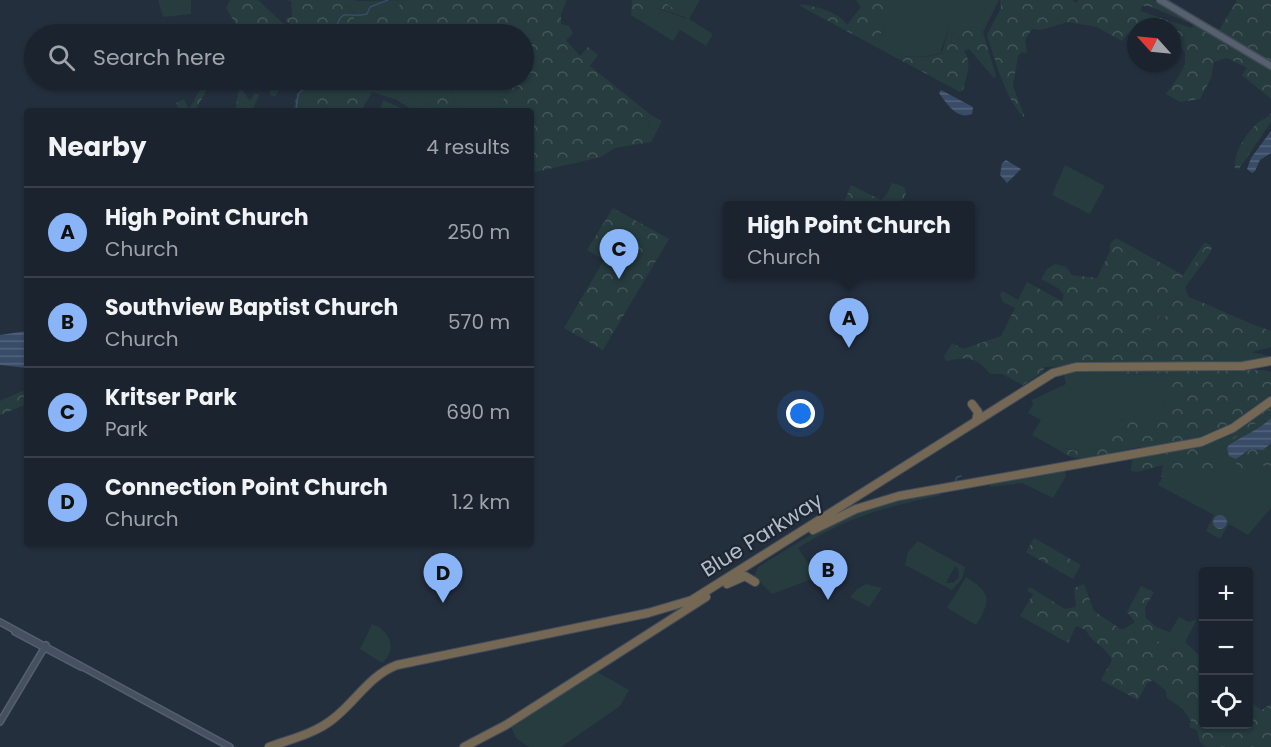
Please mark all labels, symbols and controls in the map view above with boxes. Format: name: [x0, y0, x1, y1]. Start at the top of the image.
north arrow: [1127, 18, 1181, 72]
search box: [24, 24, 534, 90]
icon: search: [45, 41, 78, 74]
text: Search here: [93, 42, 226, 73]
text: Nearby: [48, 129, 146, 165]
text: 4 results: [426, 133, 510, 161]
popup: [723, 201, 975, 279]
text: High Point Church: [105, 202, 309, 233]
text: High Point Church: [747, 210, 951, 241]
text: A: [60, 218, 75, 246]
text: 250 m: [447, 218, 510, 246]
pin: C: [600, 230, 638, 279]
text: Church: [105, 235, 178, 263]
text: Church: [747, 243, 821, 271]
text: Southview Baptist Church: [105, 292, 398, 323]
pin: A: [830, 298, 868, 348]
text: B: [61, 308, 74, 336]
text: 570 m: [448, 308, 510, 336]
text: Church: [105, 325, 178, 353]
text: Kritser Park: [105, 382, 237, 413]
text: C: [60, 398, 75, 426]
text: 690 m: [446, 398, 510, 426]
your location: [786, 399, 815, 428]
text: Park: [105, 415, 148, 443]
text: Connection Point Church: [105, 472, 388, 503]
text: D: [60, 488, 75, 516]
text: 1.2 km: [452, 488, 510, 516]
street label: Blue Parkway: [697, 488, 827, 582]
text: Church: [105, 505, 178, 533]
pin: B: [808, 550, 848, 600]
pin: D: [424, 554, 462, 603]
map controls: [1199, 567, 1253, 729]
button: +: [1199, 567, 1253, 621]
button: −: [1199, 621, 1253, 675]
button: locate: [1199, 675, 1253, 729]

